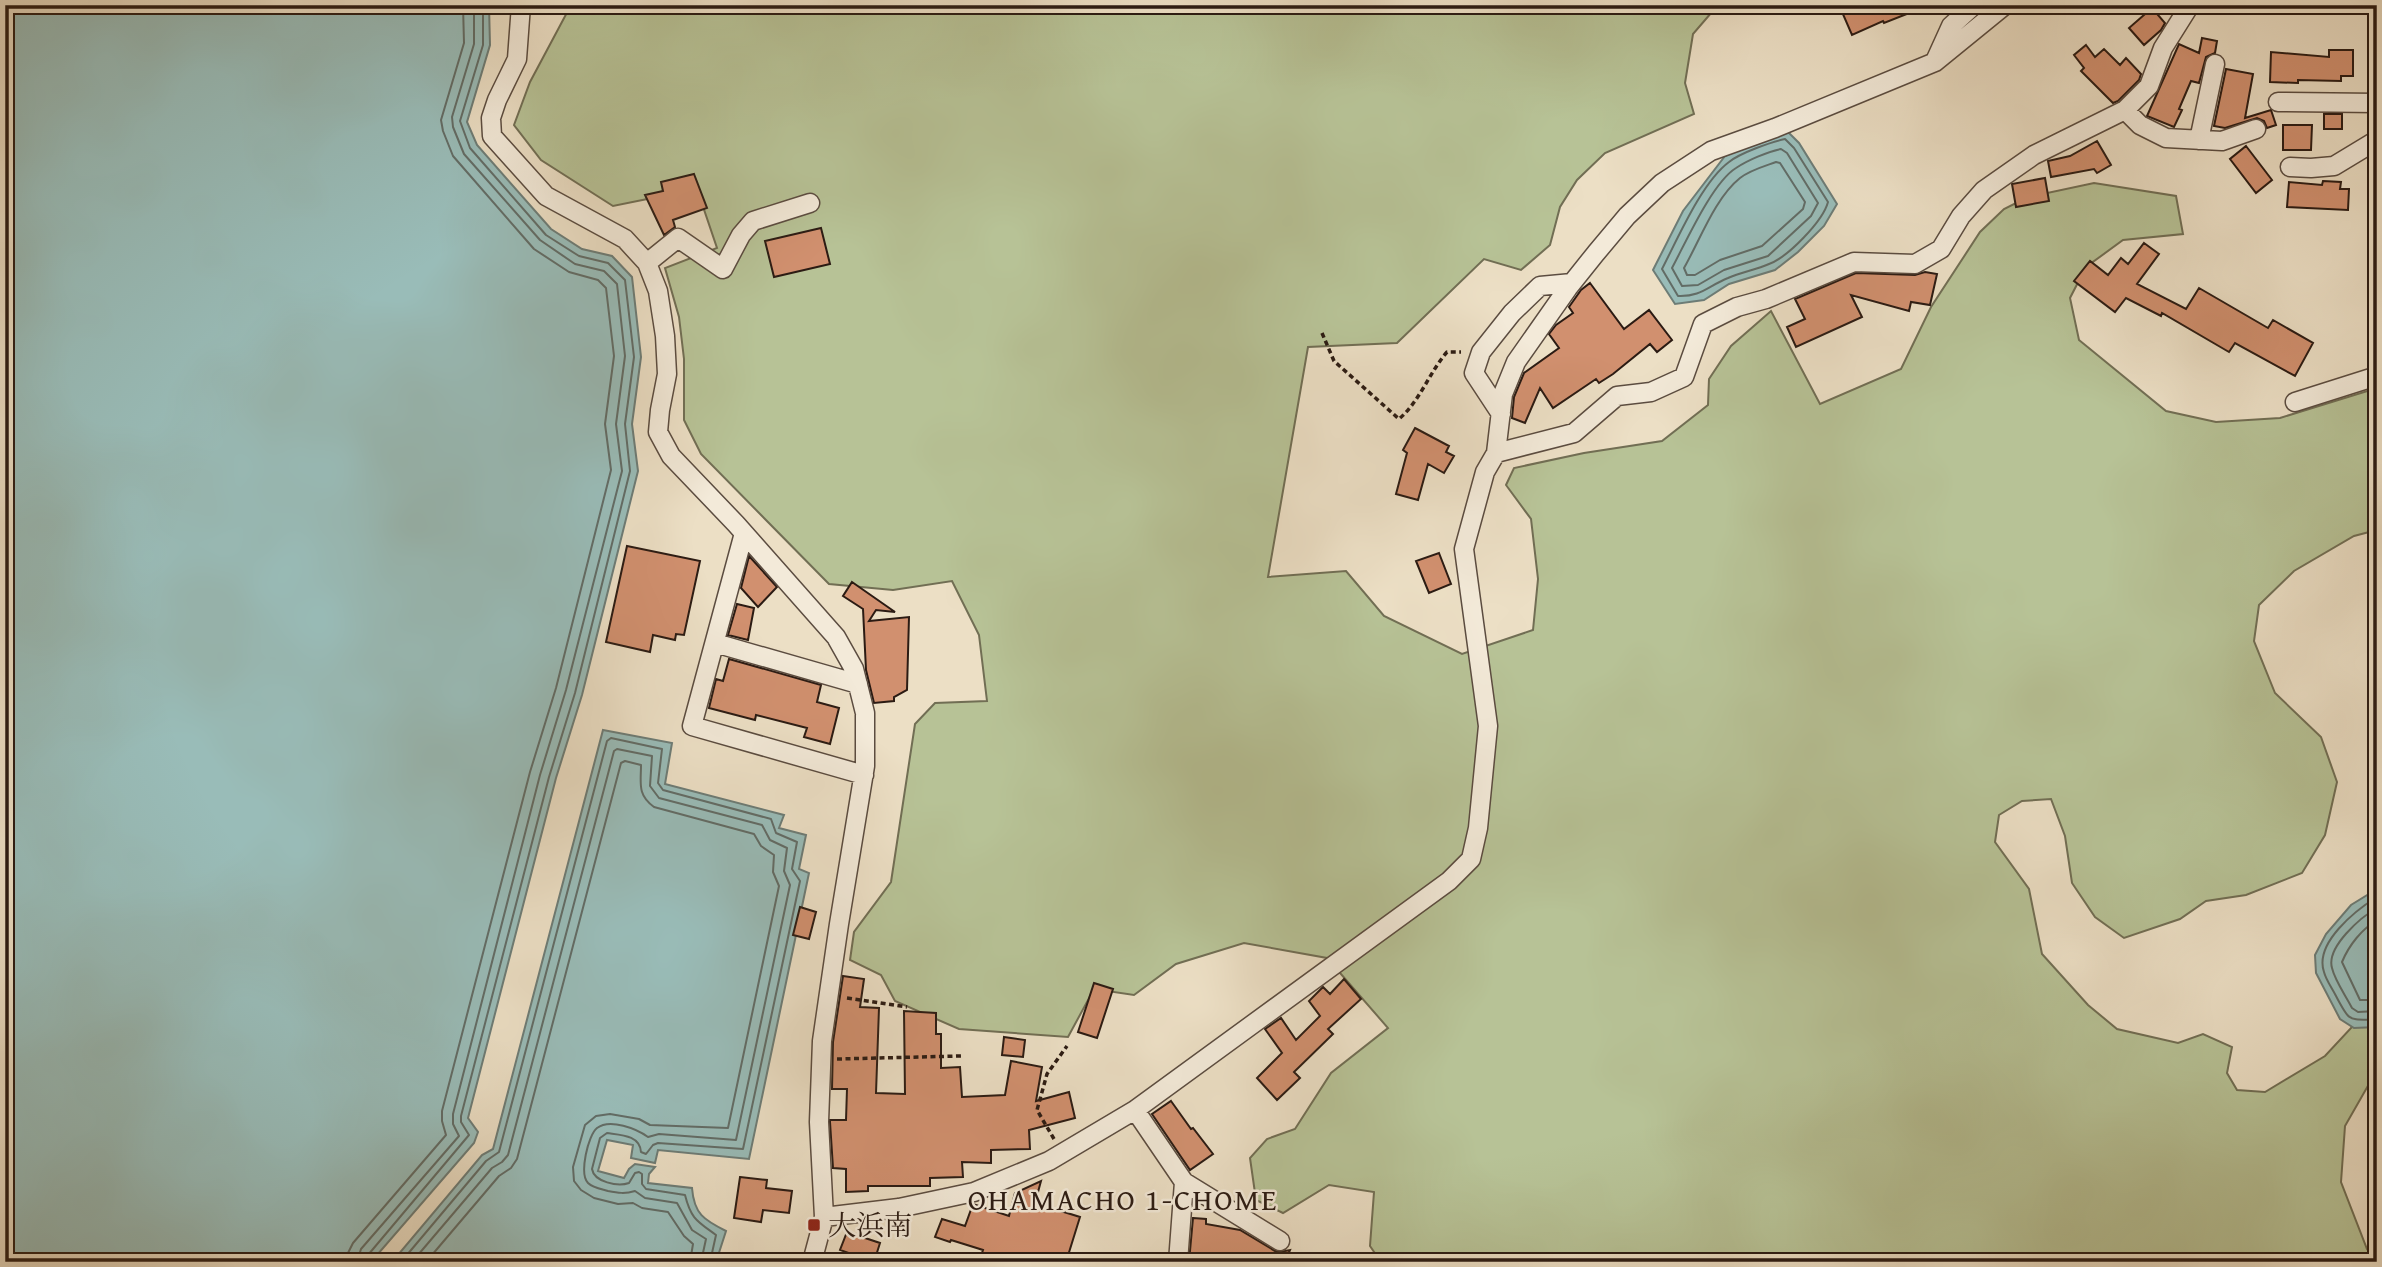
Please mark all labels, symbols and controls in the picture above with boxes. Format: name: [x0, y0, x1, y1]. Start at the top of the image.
district label: OHAMACHO 1-CHOME: [968, 1177, 1278, 1221]
place label: 大浜南: [828, 1204, 912, 1245]
marker: 大浜南: [806, 1217, 822, 1233]

